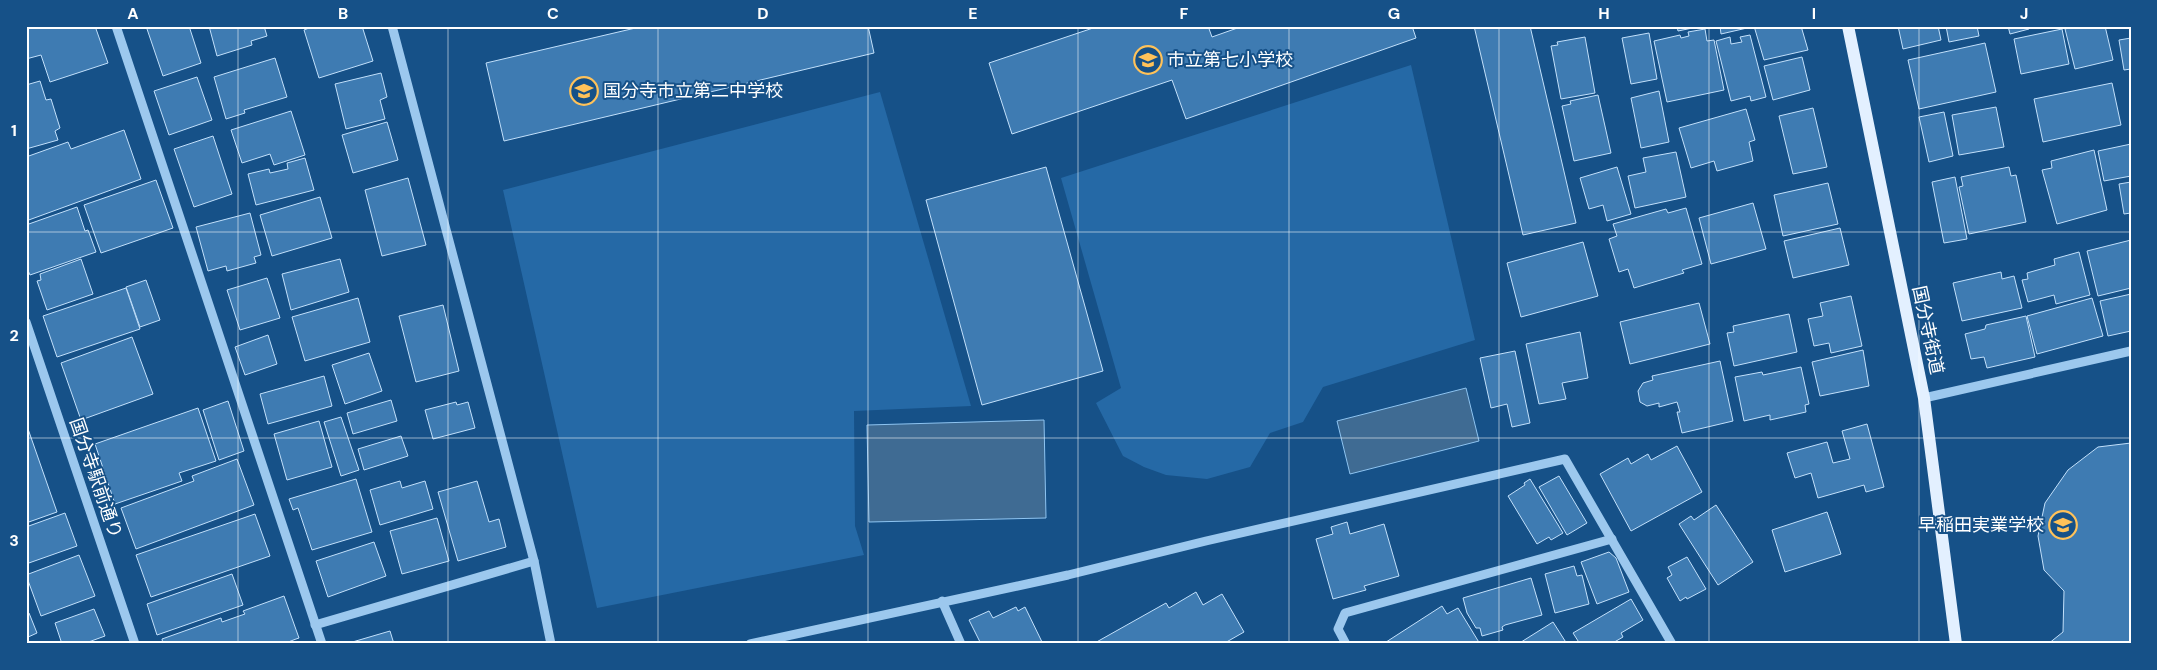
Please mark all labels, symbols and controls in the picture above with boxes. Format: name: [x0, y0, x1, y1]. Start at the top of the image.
text: A: [127, 3, 139, 24]
text: B: [338, 3, 348, 24]
text: C: [547, 3, 559, 24]
text: D: [757, 3, 769, 24]
text: E: [968, 3, 978, 24]
text: F: [1180, 3, 1189, 24]
text: G: [1388, 3, 1400, 24]
text: H: [1598, 3, 1610, 24]
text: I: [1812, 3, 1816, 24]
text: J: [2020, 3, 2028, 24]
school or university icon: 市立第七小学校: [1133, 45, 1163, 75]
place label: 市立第七小学校: [1167, 48, 1293, 72]
school or university icon: 国分寺市立第二中学校: [569, 76, 599, 106]
place label: 国分寺市立第二中学校: [603, 79, 783, 103]
text: 1: [11, 120, 17, 141]
street label: 国分寺街道: [1907, 283, 1949, 377]
text: 2: [9, 325, 19, 346]
street label: 国分寺駅前通り: [64, 415, 128, 541]
school or university icon: 早稲田実業学校: [2048, 510, 2078, 540]
place label: 早稲田実業学校: [1918, 513, 2044, 537]
text: 3: [9, 530, 19, 551]

